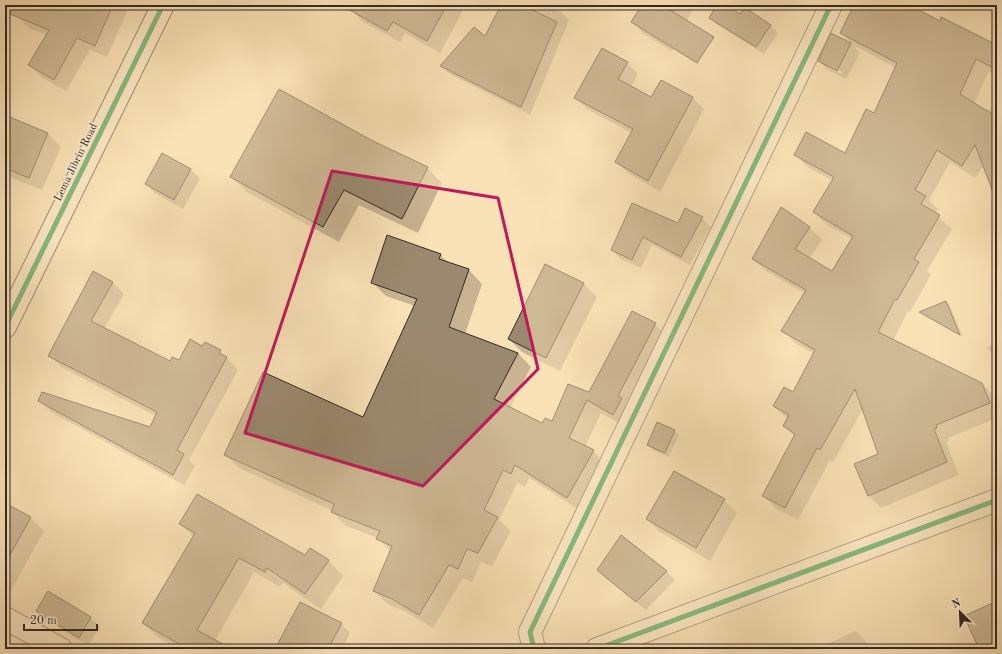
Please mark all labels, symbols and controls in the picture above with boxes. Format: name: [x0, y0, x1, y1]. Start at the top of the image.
street label: Lema Jibrin Road: [53, 122, 100, 203]
north arrow: [940, 592, 980, 632]
text: N: [950, 597, 963, 611]
scale bar: [24, 606, 97, 632]
text: 20 m: [30, 615, 57, 627]

